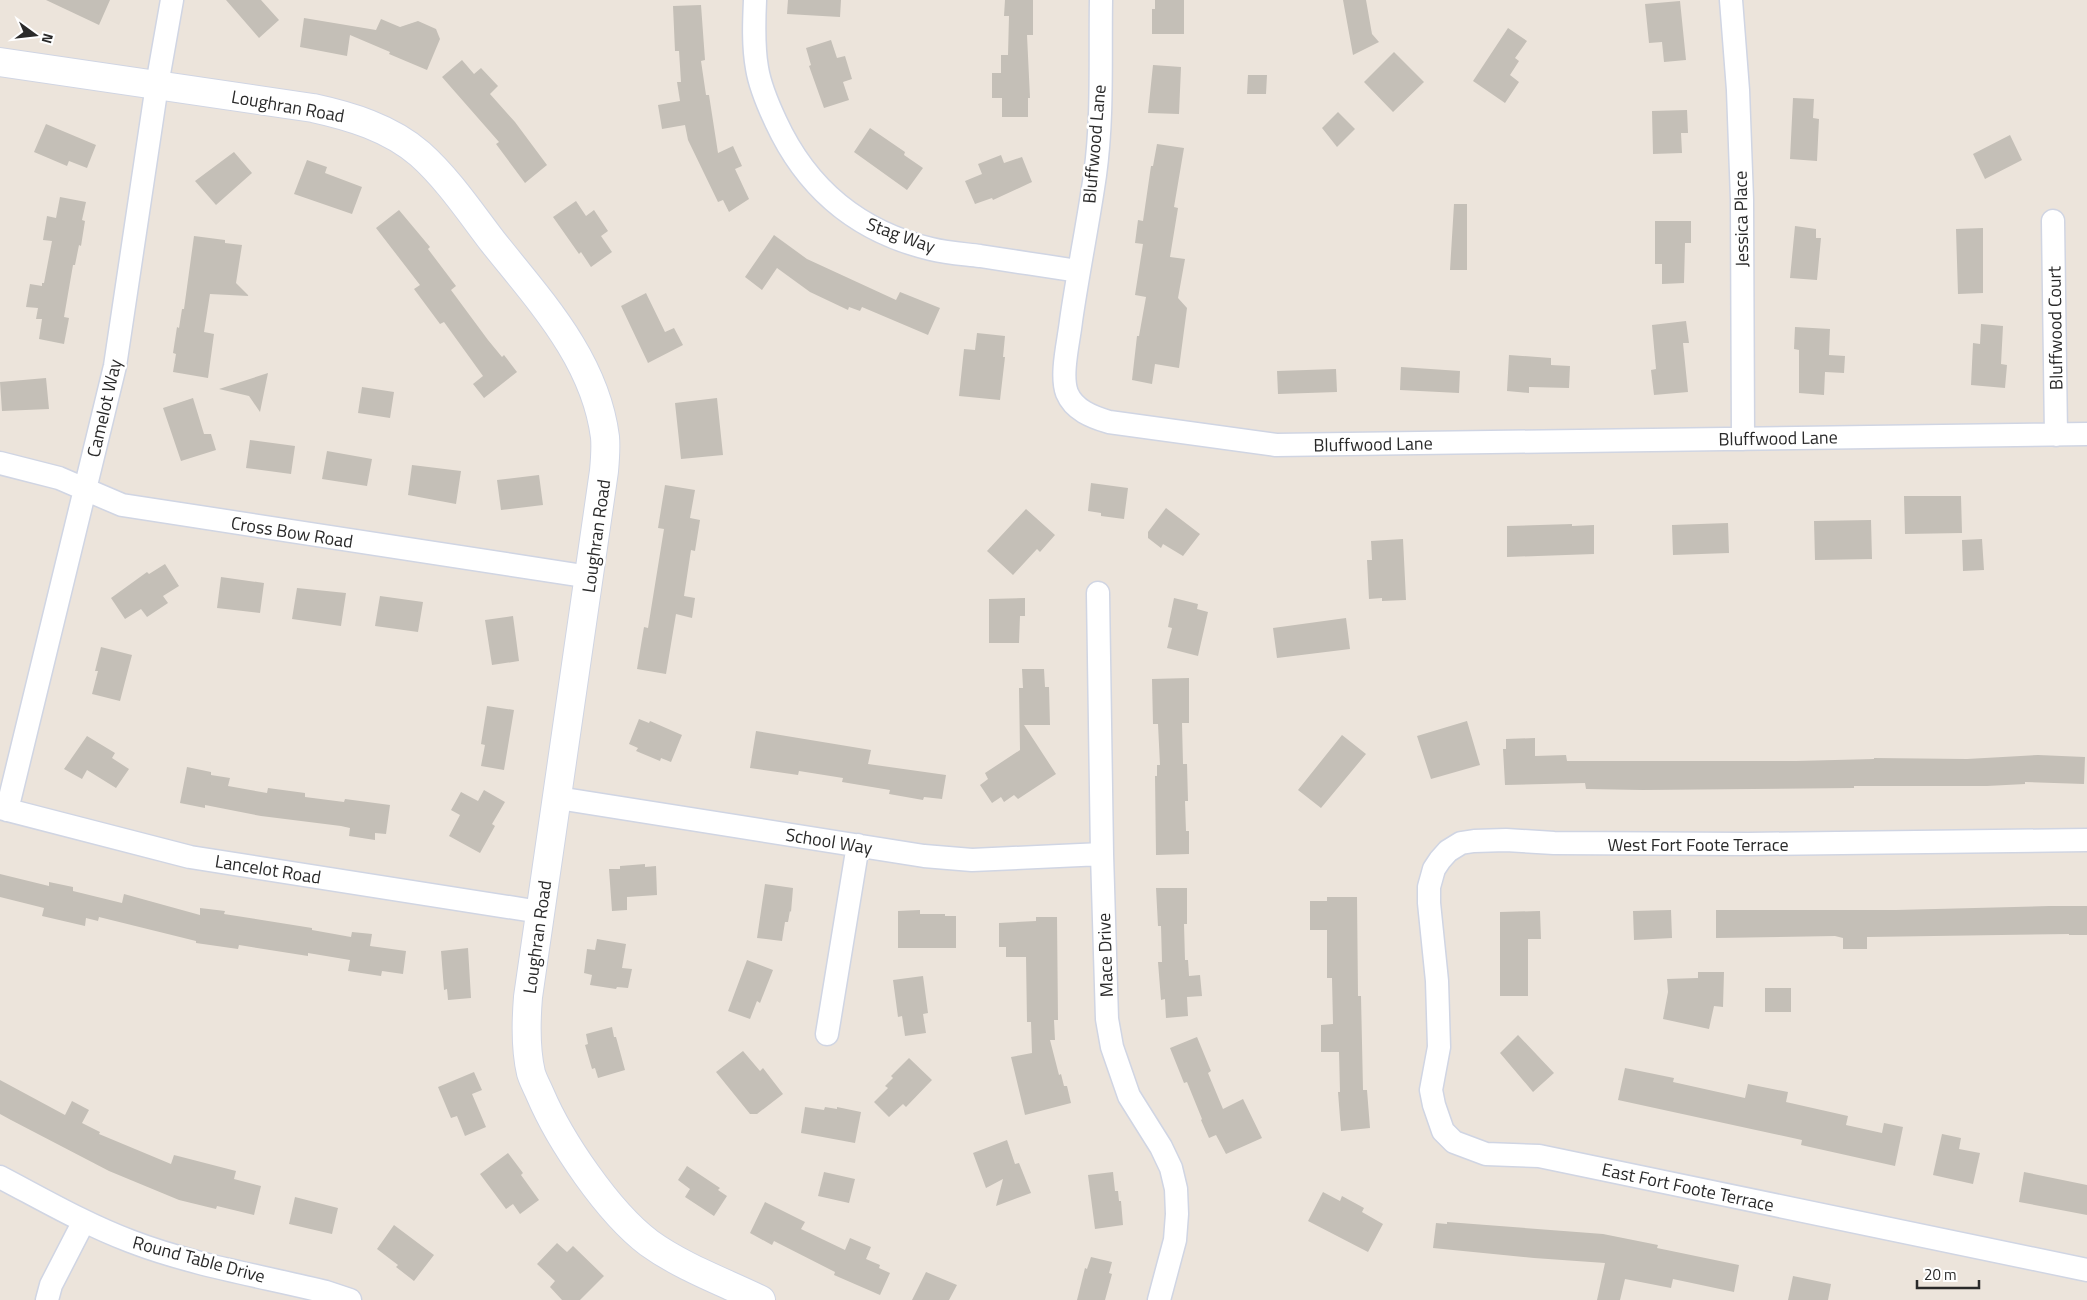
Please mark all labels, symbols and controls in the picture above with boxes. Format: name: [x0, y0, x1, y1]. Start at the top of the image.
north arrow: [10, 10, 60, 60]
text: N: [37, 31, 59, 46]
street label: Loughran Road: [229, 83, 347, 129]
street label: Bluffwood Lane: [1075, 83, 1113, 205]
street label: Jessica Place: [1727, 171, 1755, 267]
street label: Stag Way: [863, 210, 939, 260]
street label: Bluffwood Court: [2040, 265, 2070, 390]
street label: Camelot Way: [80, 356, 128, 460]
street label: Bluffwood Lane: [1718, 423, 1838, 453]
street label: Bluffwood Lane: [1313, 429, 1433, 459]
street label: Loughran Road: [575, 477, 617, 595]
street label: Cross Bow Road: [229, 509, 355, 555]
street label: School Way: [784, 821, 875, 861]
street label: West Fort Foote Terrace: [1607, 831, 1789, 858]
street label: Lancelot Road: [213, 847, 323, 891]
street label: Loughran Road: [516, 878, 558, 996]
street label: Mace Drive: [1090, 912, 1120, 998]
street label: East Fort Foote Terrace: [1599, 1156, 1777, 1218]
street label: Round Table Drive: [130, 1228, 268, 1290]
scale bar: [1917, 1258, 1980, 1290]
text: 20 m: [1924, 1263, 1957, 1286]

